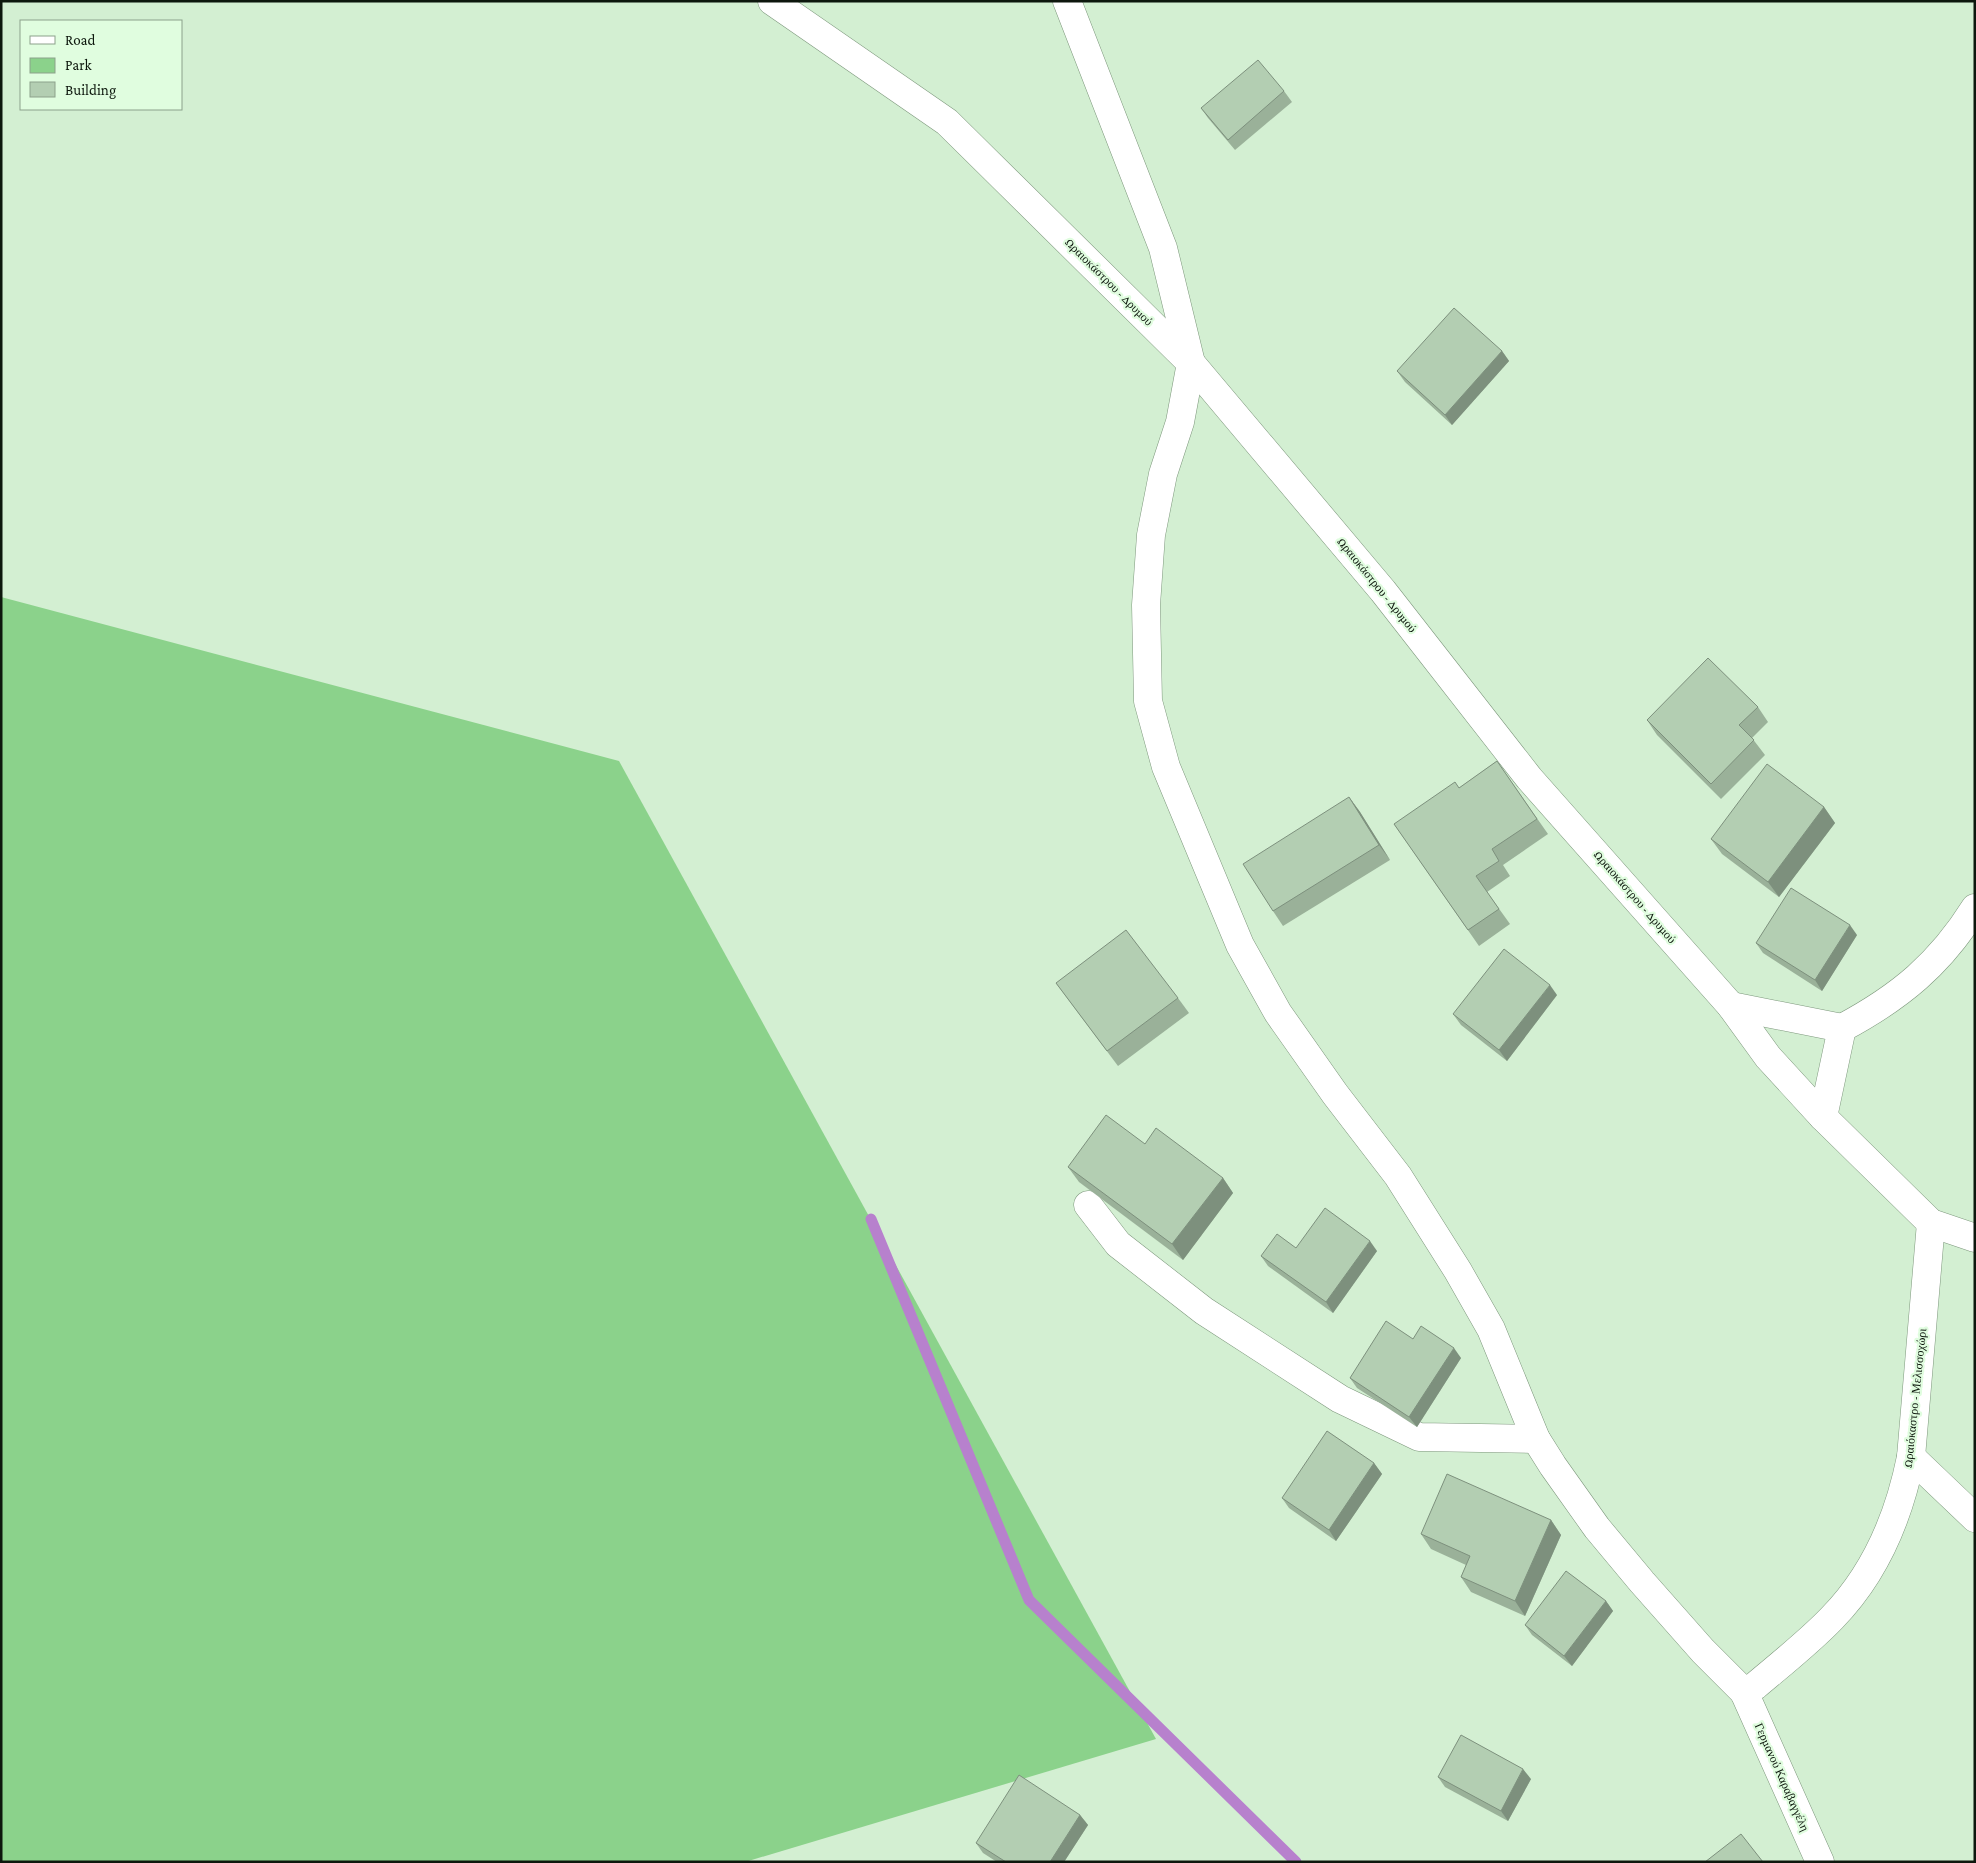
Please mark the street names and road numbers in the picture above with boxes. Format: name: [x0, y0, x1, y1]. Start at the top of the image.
street label: Ωραιοκάστρου - Δρυμού: [1062, 235, 1156, 329]
street label: Ωραιοκάστρου - Δρυμού: [1334, 535, 1420, 635]
street label: Ωραιοκάστρου - Δρυμού: [1591, 848, 1679, 946]
street label: Ωραιόκαστρο - Μελισσοχώρι: [1901, 1327, 1929, 1468]
street label: Γερμανού Καραβαγγέλη: [1752, 1721, 1812, 1833]

